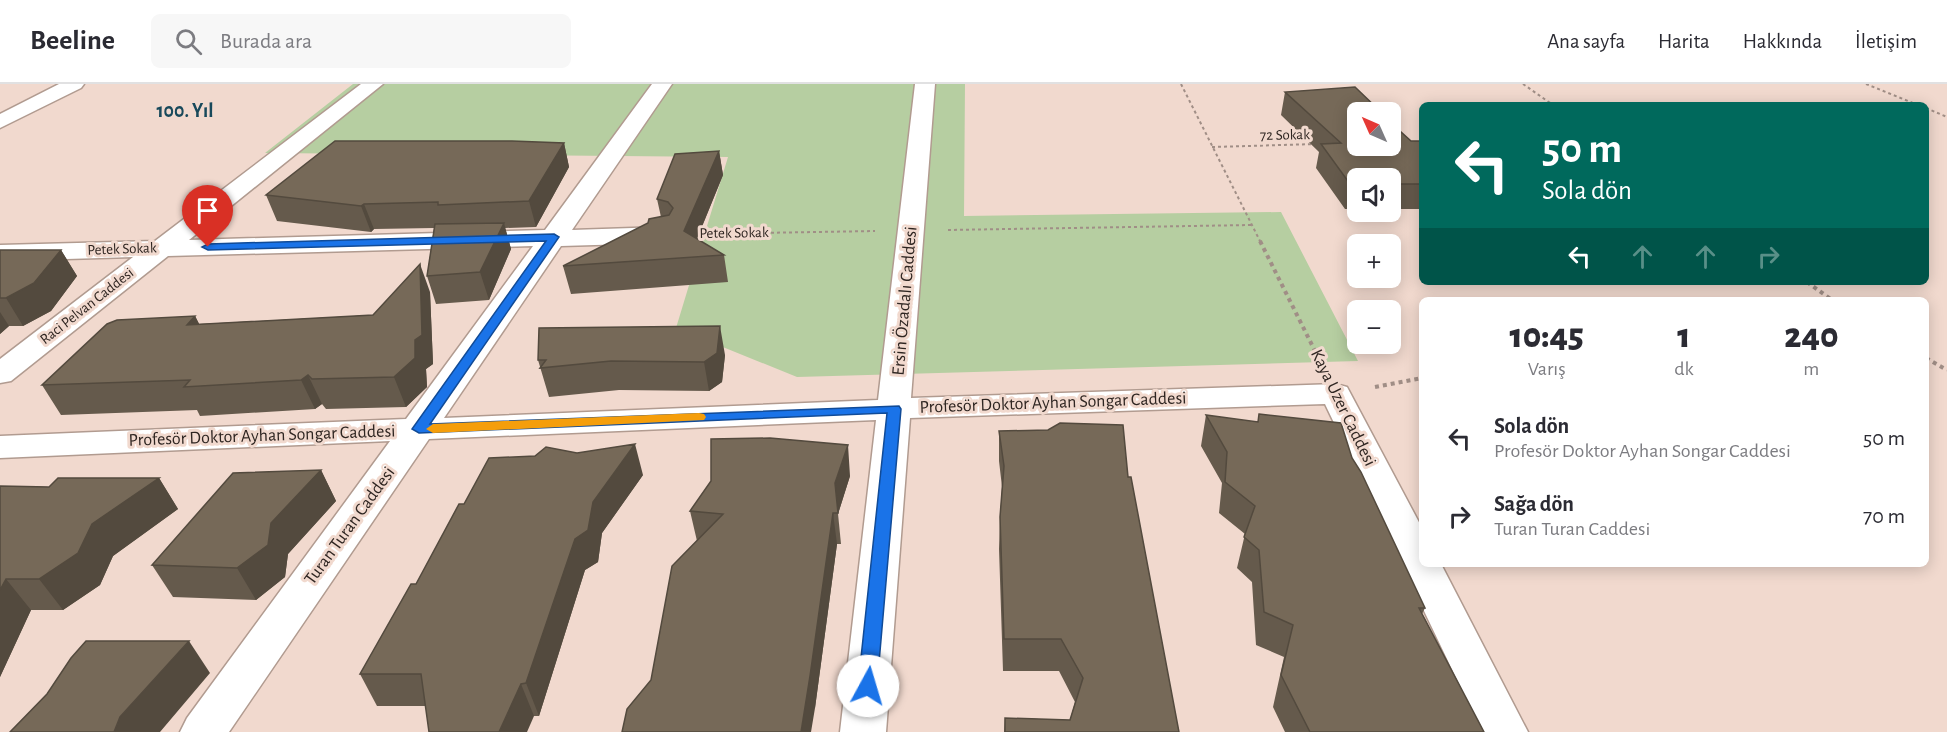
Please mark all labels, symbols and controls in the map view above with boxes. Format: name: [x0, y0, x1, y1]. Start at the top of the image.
search box: [151, 14, 571, 68]
icon: search: [172, 25, 205, 58]
text: Beeline: [30, 27, 115, 55]
text: Burada ara: [220, 30, 312, 52]
text: Ana sayfa: [1547, 31, 1625, 52]
text: Harita: [1658, 31, 1710, 52]
text: Hakkında: [1743, 31, 1822, 52]
text: İletişim: [1855, 31, 1917, 52]
district label: 100. Yıl: [156, 101, 214, 121]
north arrow: [1347, 102, 1401, 156]
map controls: [1347, 102, 1401, 354]
icon: left: [1443, 126, 1521, 204]
street label: 72 Sokak: [1260, 127, 1310, 143]
text: 50 m: [1542, 128, 1622, 170]
button: sound: [1347, 168, 1401, 222]
text: Sola dön: [1542, 177, 1632, 204]
pin: [182, 185, 233, 247]
icon: arrive: [191, 194, 224, 227]
street label: Petek Sokak: [699, 225, 769, 241]
street label: Ersin Özadalı Caddesi: [888, 225, 920, 376]
button: +: [1347, 234, 1401, 288]
street label: Petek Sokak: [87, 240, 157, 258]
icon: left: [1563, 240, 1596, 273]
icon: ahead: [1626, 240, 1659, 273]
icon: ahead: [1689, 240, 1722, 273]
icon: right: [1752, 240, 1785, 273]
street label: Raci Pelvan Caddesi: [37, 265, 137, 347]
button: −: [1347, 300, 1401, 354]
text: 10:45: [1509, 318, 1584, 354]
text: 1: [1677, 318, 1691, 354]
text: 240: [1784, 318, 1839, 354]
street label: Kaya Uzer Caddesi: [1307, 347, 1379, 469]
text: Varış: [1528, 359, 1566, 379]
text: dk: [1674, 359, 1694, 379]
text: m: [1803, 359, 1819, 379]
street label: Profesör Doktor Ayhan Songar Caddesi: [919, 389, 1187, 417]
text: Sola dön: [1494, 415, 1569, 437]
street label: Profesör Doktor Ayhan Songar Caddesi: [128, 422, 396, 450]
icon: left: [1443, 422, 1476, 455]
text: 50 m: [1863, 427, 1905, 449]
text: Profesör Doktor Ayhan Songar Caddesi: [1494, 441, 1791, 461]
street label: Turan Turan Caddesi: [301, 464, 399, 588]
text: Sağa dön: [1494, 493, 1574, 515]
icon: right: [1443, 500, 1476, 533]
text: 70 m: [1863, 505, 1905, 527]
text: Turan Turan Caddesi: [1494, 519, 1650, 539]
position arrow: [836, 654, 900, 718]

